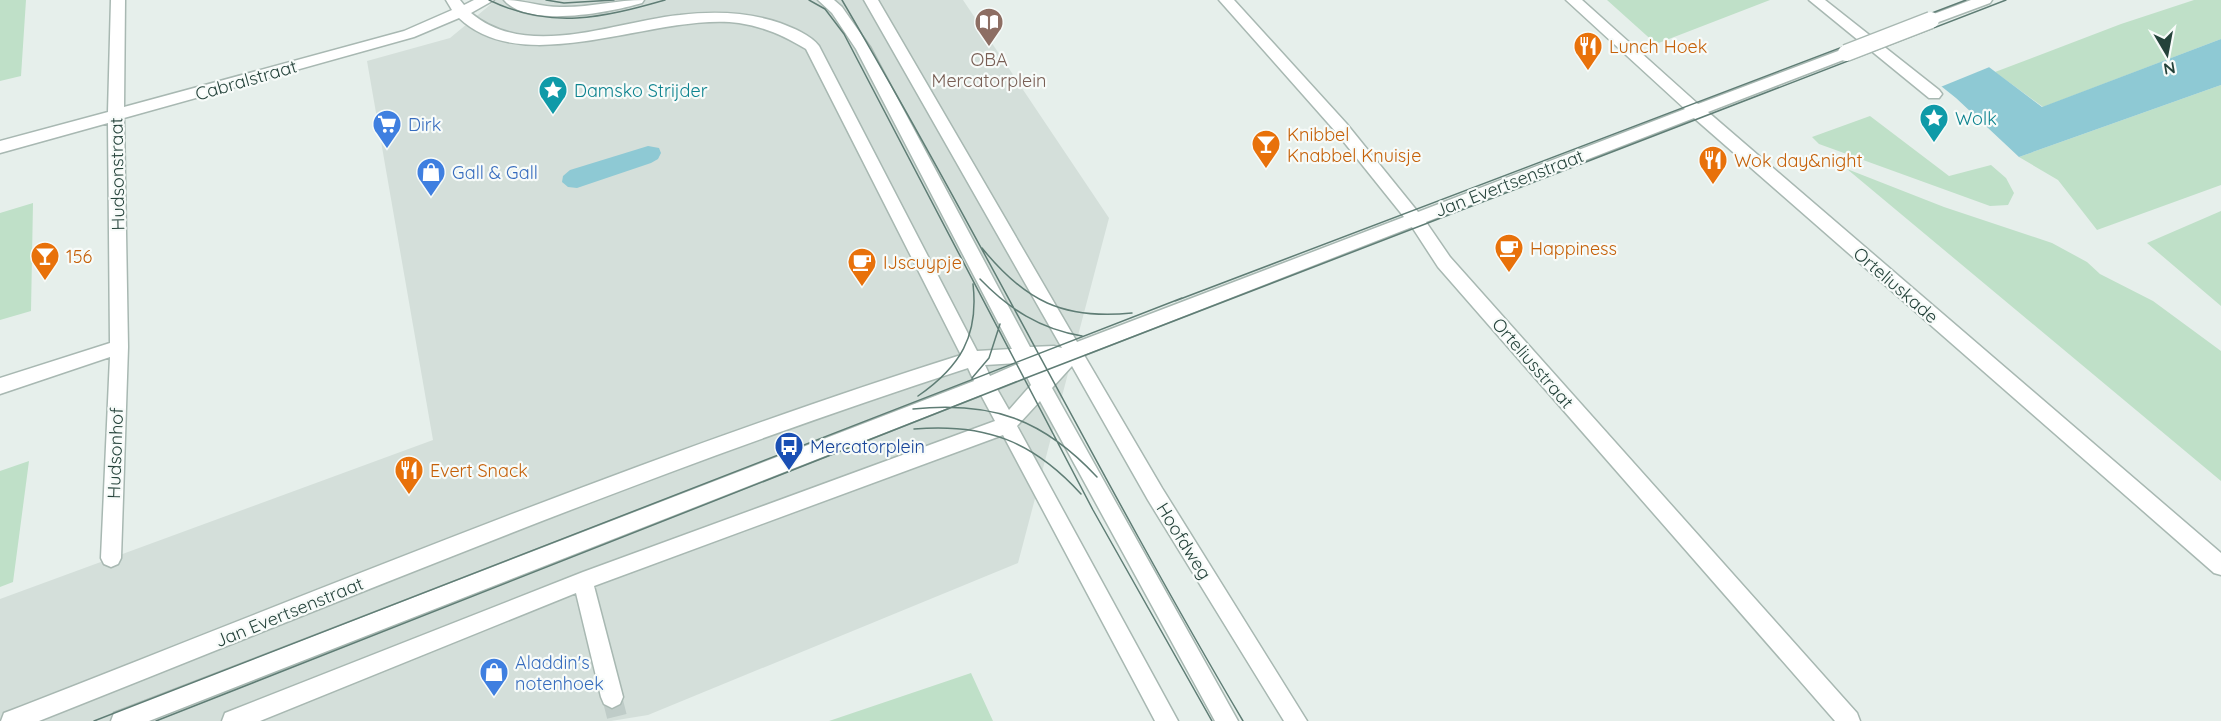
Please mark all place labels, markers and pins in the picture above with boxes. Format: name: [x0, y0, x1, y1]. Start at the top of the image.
library icon: OBA Mercatorplein: [973, 6, 1005, 48]
restaurant icon: Lunch Hoek: [1572, 30, 1604, 72]
place label: Lunch Hoek: [1609, 35, 1707, 58]
place label: OBA Mercatorplein: [932, 48, 1046, 92]
place icon: Damsko Strijder: [537, 74, 569, 116]
place label: Damsko Strijder: [574, 79, 708, 102]
place icon: Wolk: [1918, 102, 1950, 144]
place label: Wolk: [1955, 107, 1997, 130]
supermarket icon: Dirk: [371, 108, 403, 150]
place label: Dirk: [408, 113, 441, 136]
place label: Knibbel Knabbel Knuisje: [1287, 123, 1421, 167]
bar icon: Knibbel Knabbel Knuisje: [1250, 128, 1282, 170]
restaurant icon: Wok day&night: [1697, 144, 1729, 186]
place label: Wok day&night: [1734, 149, 1863, 172]
shop icon: Gall & Gall: [415, 156, 447, 198]
place label: Gall & Gall: [452, 161, 538, 184]
cafe icon: Happiness: [1493, 232, 1525, 274]
place label: Happiness: [1530, 237, 1617, 260]
bar icon: 156: [29, 240, 61, 282]
place label: 156: [66, 245, 92, 268]
cafe icon: IJscuypje: [846, 246, 878, 288]
place label: IJscuypje: [883, 251, 962, 274]
bus stop icon: Mercatorplein: [773, 430, 805, 472]
place label: Mercatorplein: [810, 435, 925, 458]
restaurant icon: Evert Snack: [393, 454, 425, 496]
place label: Evert Snack: [430, 459, 528, 482]
place label: Aladdin's notenhoek: [515, 651, 604, 695]
shop icon: Aladdin's notenhoek: [478, 656, 510, 698]

